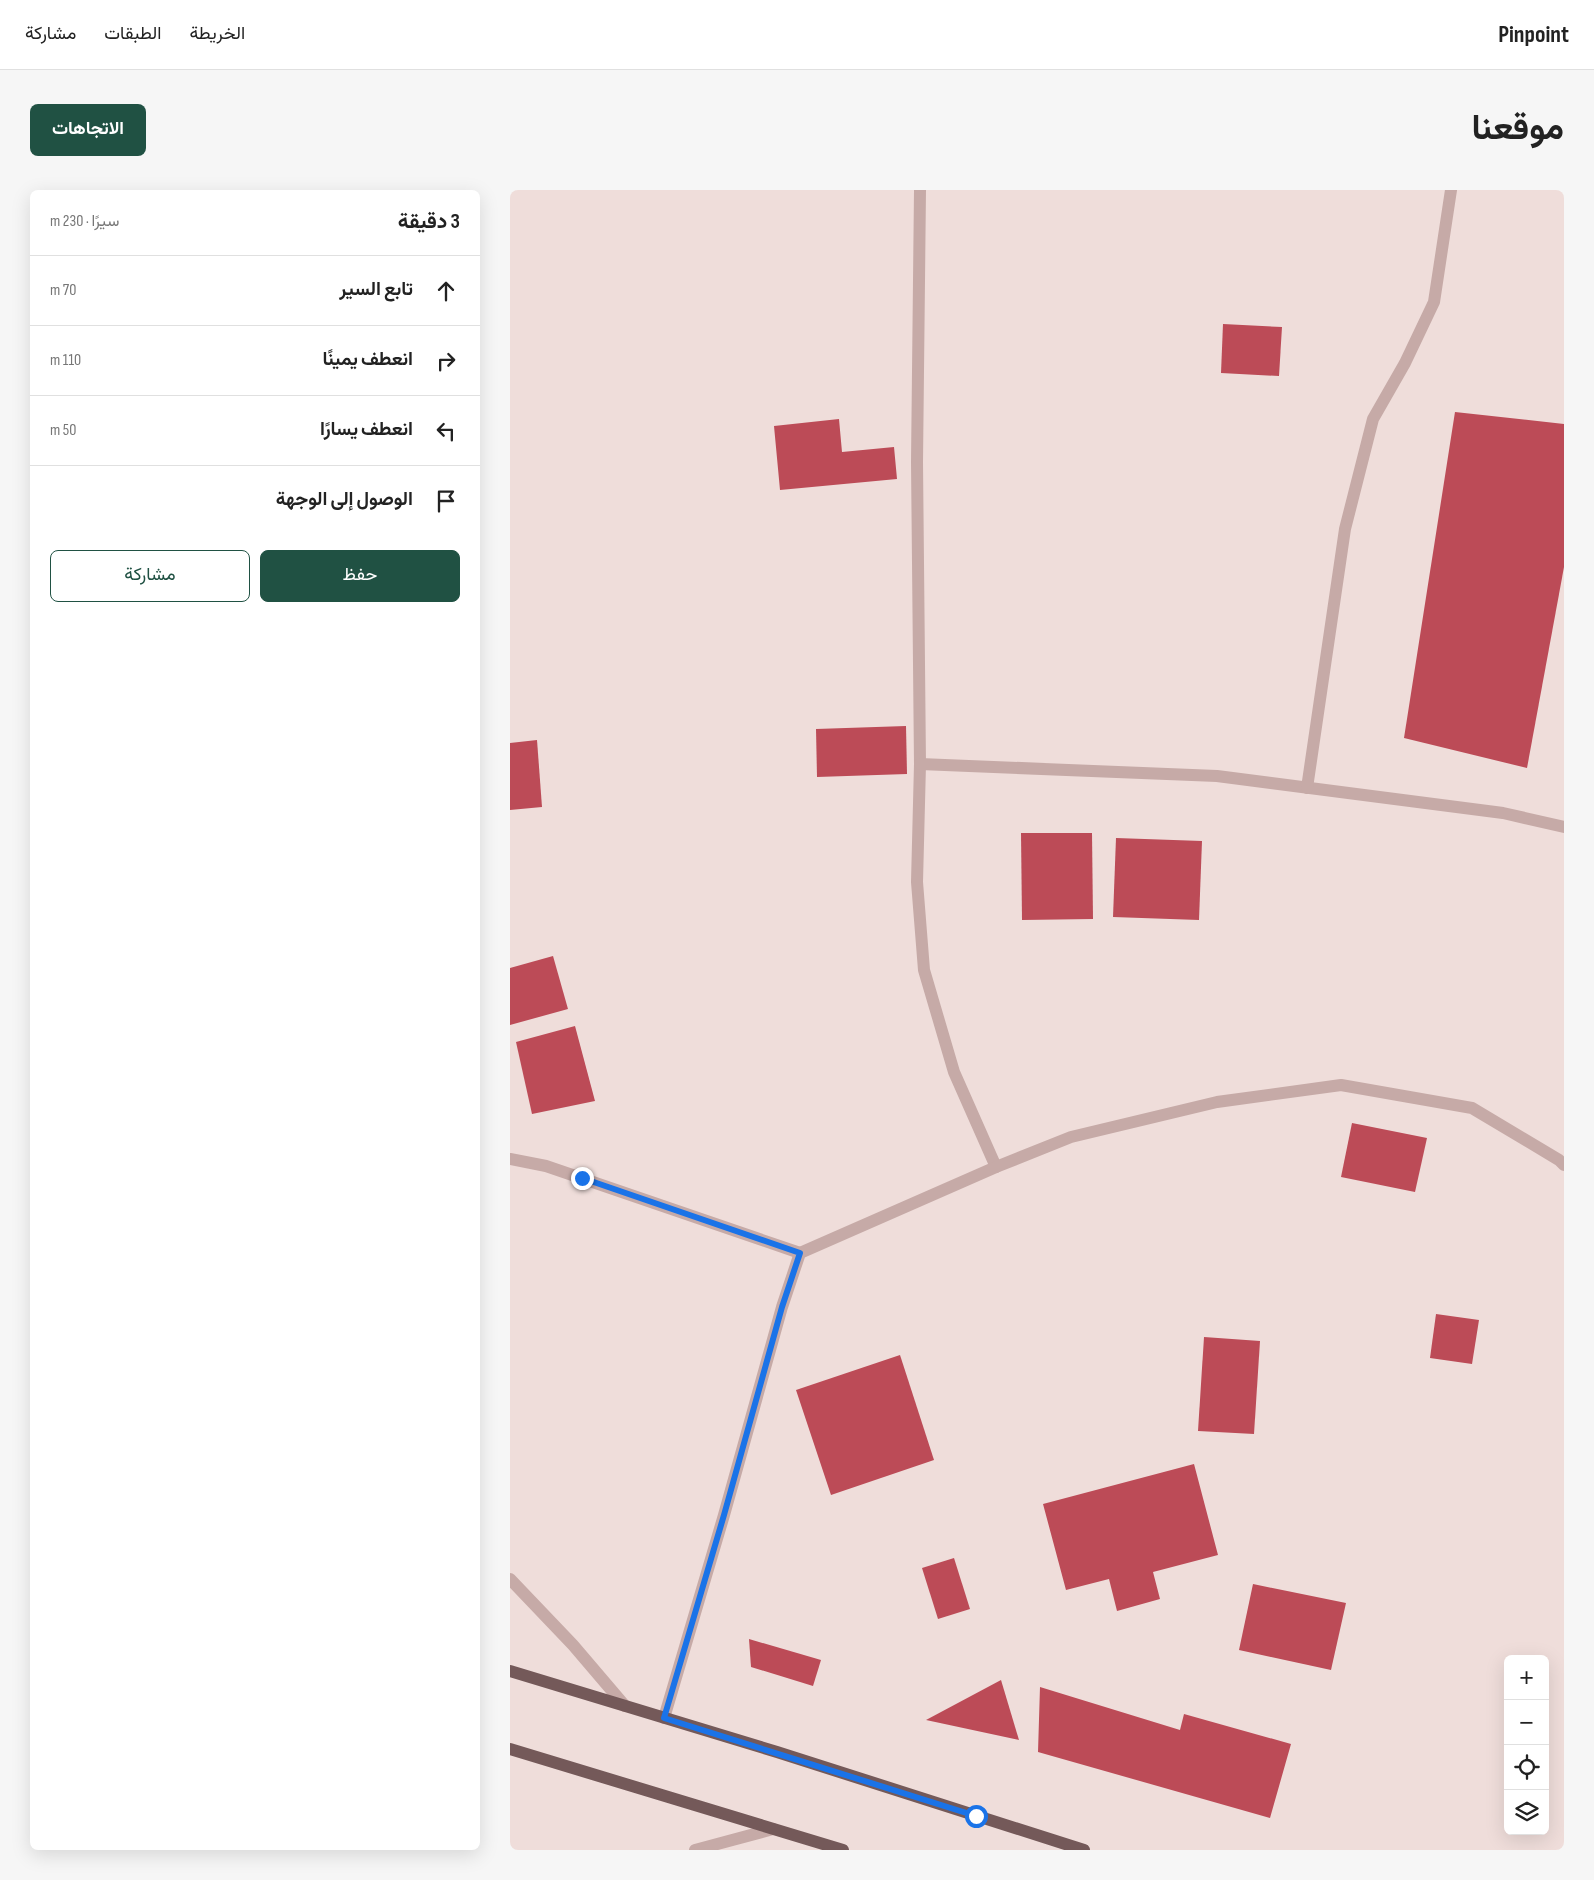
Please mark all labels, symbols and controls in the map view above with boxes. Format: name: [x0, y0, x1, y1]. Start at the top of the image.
text: Pinpoint: [1498, 20, 1569, 49]
text: مشاركة: [25, 23, 76, 44]
text: الطبقات: [104, 23, 161, 44]
text: الخريطة: [189, 23, 245, 44]
button: الاتجاهات: [30, 104, 146, 156]
text: موقعنا: [1471, 107, 1564, 150]
text: 3 دقيقة: [398, 209, 460, 234]
text: سيرًا · 230 m: [50, 212, 119, 231]
icon: ahead: [432, 277, 460, 305]
text: تابع السير: [339, 278, 413, 301]
text: 70 m: [50, 281, 76, 300]
icon: right: [432, 347, 460, 375]
text: انعطف يمينًا: [322, 348, 413, 371]
text: 110 m: [50, 351, 81, 370]
icon: left: [432, 417, 460, 445]
text: انعطف يسارًا: [320, 418, 413, 441]
text: 50 m: [50, 421, 76, 440]
icon: arrive: [432, 487, 460, 515]
text: الوصول إلى الوجهة: [276, 488, 413, 511]
button: مشاركة: [50, 550, 250, 602]
button: حفظ: [260, 550, 460, 602]
route end: [571, 1167, 594, 1190]
map controls: [1504, 1655, 1549, 1835]
button: +: [1504, 1655, 1549, 1700]
button: −: [1504, 1700, 1549, 1745]
button: locate: [1504, 1745, 1549, 1790]
button: layers: [1504, 1790, 1549, 1835]
route start: [965, 1805, 988, 1828]

